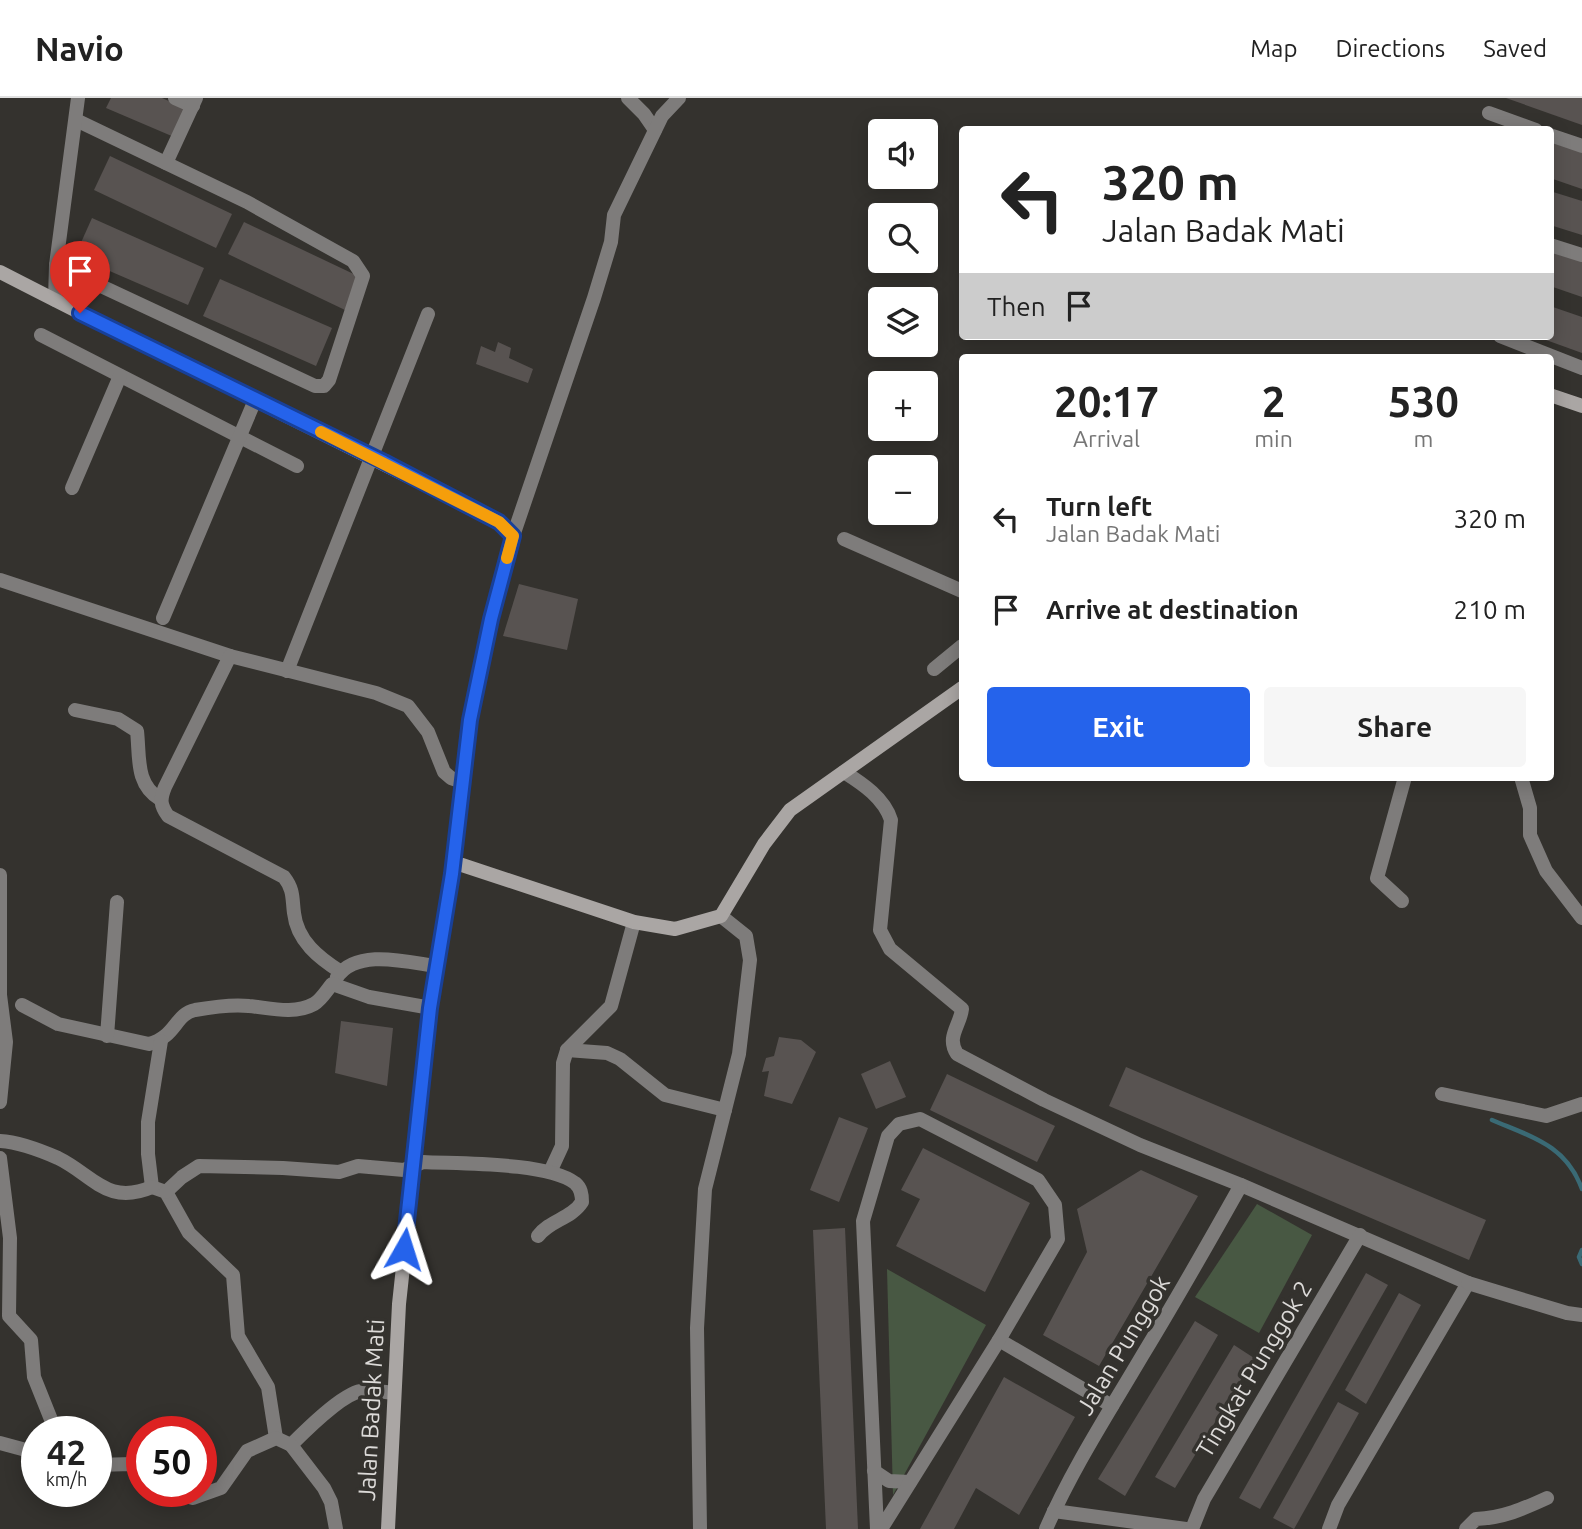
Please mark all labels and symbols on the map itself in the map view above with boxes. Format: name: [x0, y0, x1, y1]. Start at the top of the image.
pin: [50, 241, 110, 313]
position arrow: [367, 1212, 441, 1286]
street label: Jalan Punggok: [1071, 1271, 1175, 1419]
street label: Tingkat Punggok 2: [1191, 1276, 1317, 1462]
street label: Jalan Badak Mati: [353, 1318, 389, 1502]
speed limit sign: 50: [126, 1416, 217, 1507]

